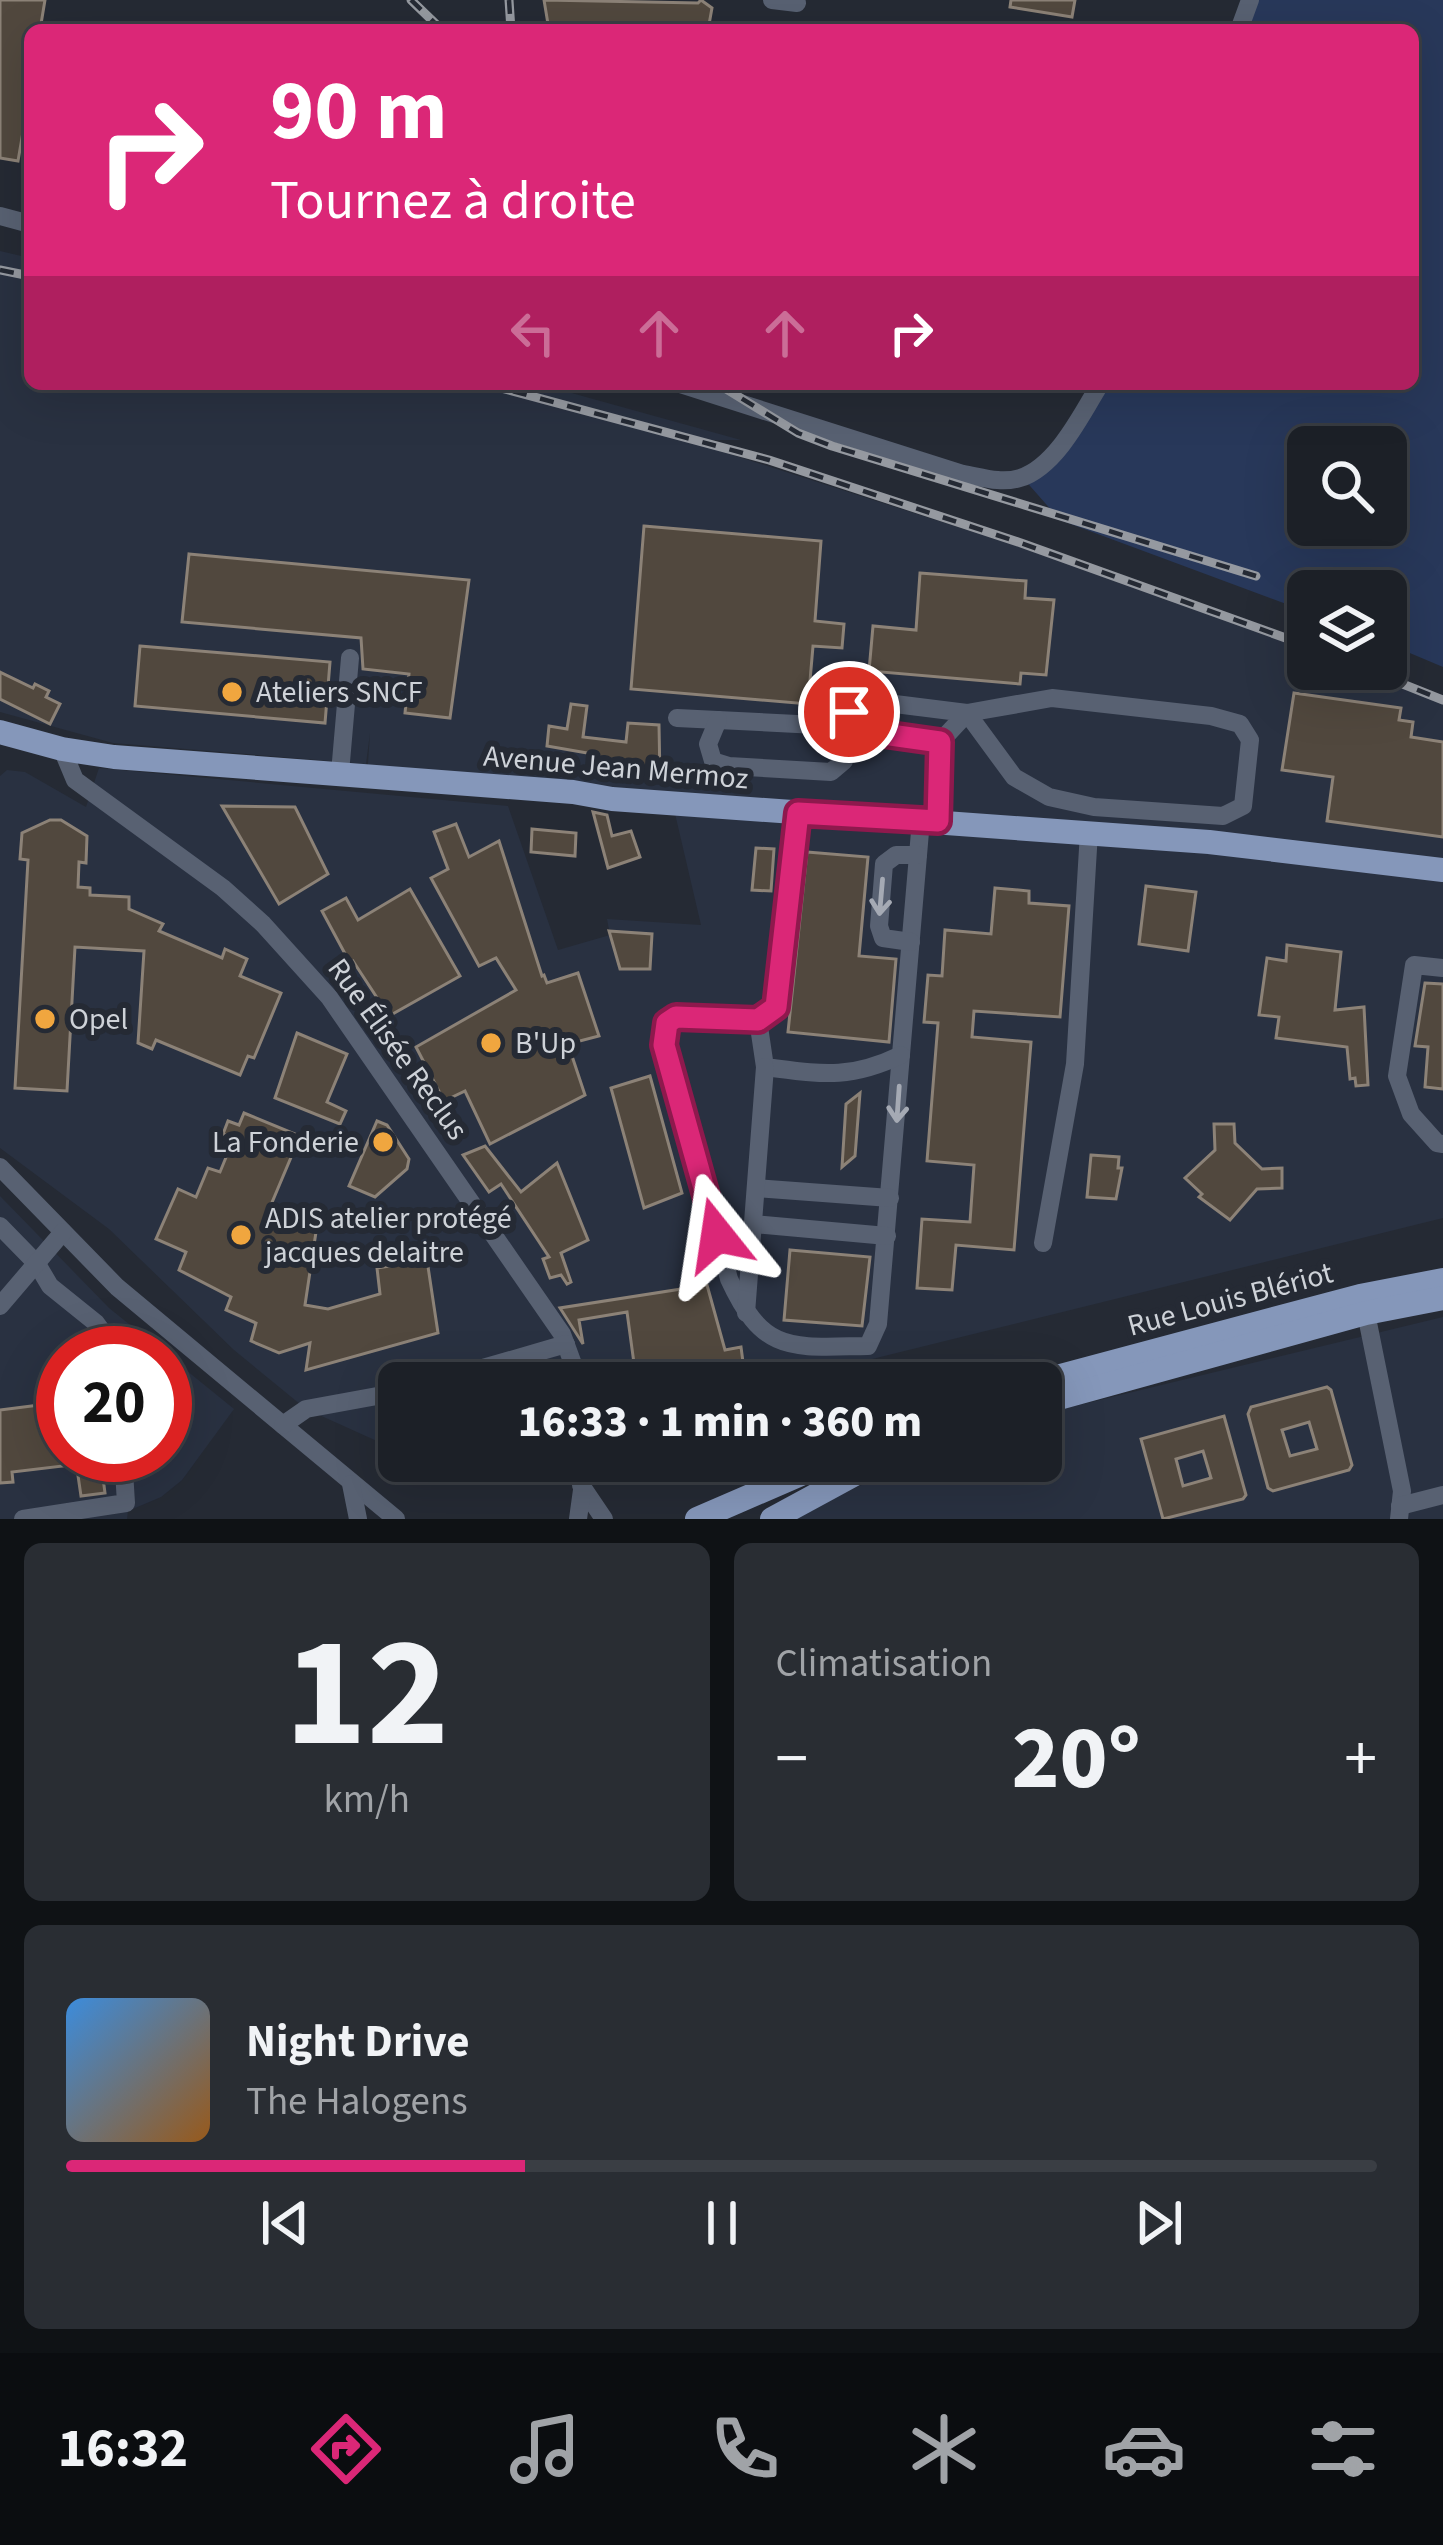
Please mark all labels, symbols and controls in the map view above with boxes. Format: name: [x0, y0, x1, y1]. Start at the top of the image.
text: 90 m: [270, 52, 448, 172]
icon: right: [72, 72, 228, 228]
text: Tournez à droite: [270, 163, 636, 240]
icon: left: [500, 300, 566, 366]
icon: ahead: [626, 300, 692, 366]
icon: ahead: [752, 300, 818, 366]
icon: right: [878, 300, 944, 366]
map controls: [1287, 426, 1407, 690]
button: search: [1287, 426, 1407, 546]
button: layers: [1287, 570, 1407, 690]
pin: [798, 661, 900, 763]
place label: Ateliers SNCF: [256, 671, 423, 714]
marker: Ateliers SNCF: [219, 679, 245, 705]
icon: arrive: [816, 679, 882, 745]
street label: Avenue Jean Mermoz: [482, 735, 750, 800]
one-way arrow: [870, 877, 893, 916]
street label: Rue Élisée Reclus: [317, 950, 478, 1149]
place label: Opel: [69, 998, 128, 1041]
marker: Opel: [32, 1006, 58, 1032]
place label: B'Up: [515, 1022, 576, 1065]
marker: B'Up: [478, 1030, 504, 1056]
one-way arrow: [886, 1084, 909, 1123]
place label: La Fonderie: [212, 1121, 359, 1164]
marker: La Fonderie: [370, 1129, 396, 1155]
position arrow: [654, 1172, 780, 1298]
place label: ADIS atelier protégé jacques delaitre: [263, 1197, 512, 1274]
marker: ADIS atelier protégé jacques delaitre: [228, 1222, 254, 1248]
street label: Rue Louis Blériot: [1123, 1251, 1338, 1348]
speed limit sign: 20: [36, 1326, 192, 1482]
text: 16:33 · 1 min · 360 m: [518, 1390, 922, 1454]
text: 12: [284, 1583, 449, 1805]
text: Climatisation: [776, 1636, 992, 1692]
text: 20°: [1011, 1695, 1141, 1823]
text: −: [776, 1712, 808, 1806]
text: +: [1344, 1712, 1377, 1806]
text: km/h: [323, 1772, 410, 1828]
text: Night Drive: [246, 2010, 470, 2074]
text: The Halogens: [246, 2074, 468, 2130]
icon: previous: [252, 2190, 318, 2256]
icon: pause: [689, 2190, 755, 2256]
icon: next: [1126, 2190, 1192, 2256]
icon: directions: [304, 2407, 388, 2491]
icon: music: [503, 2407, 587, 2491]
icon: phone: [703, 2407, 787, 2491]
icon: climate: [902, 2407, 986, 2491]
icon: car: [1102, 2407, 1186, 2491]
icon: filters: [1301, 2407, 1385, 2491]
text: 16:32: [58, 2411, 188, 2488]

